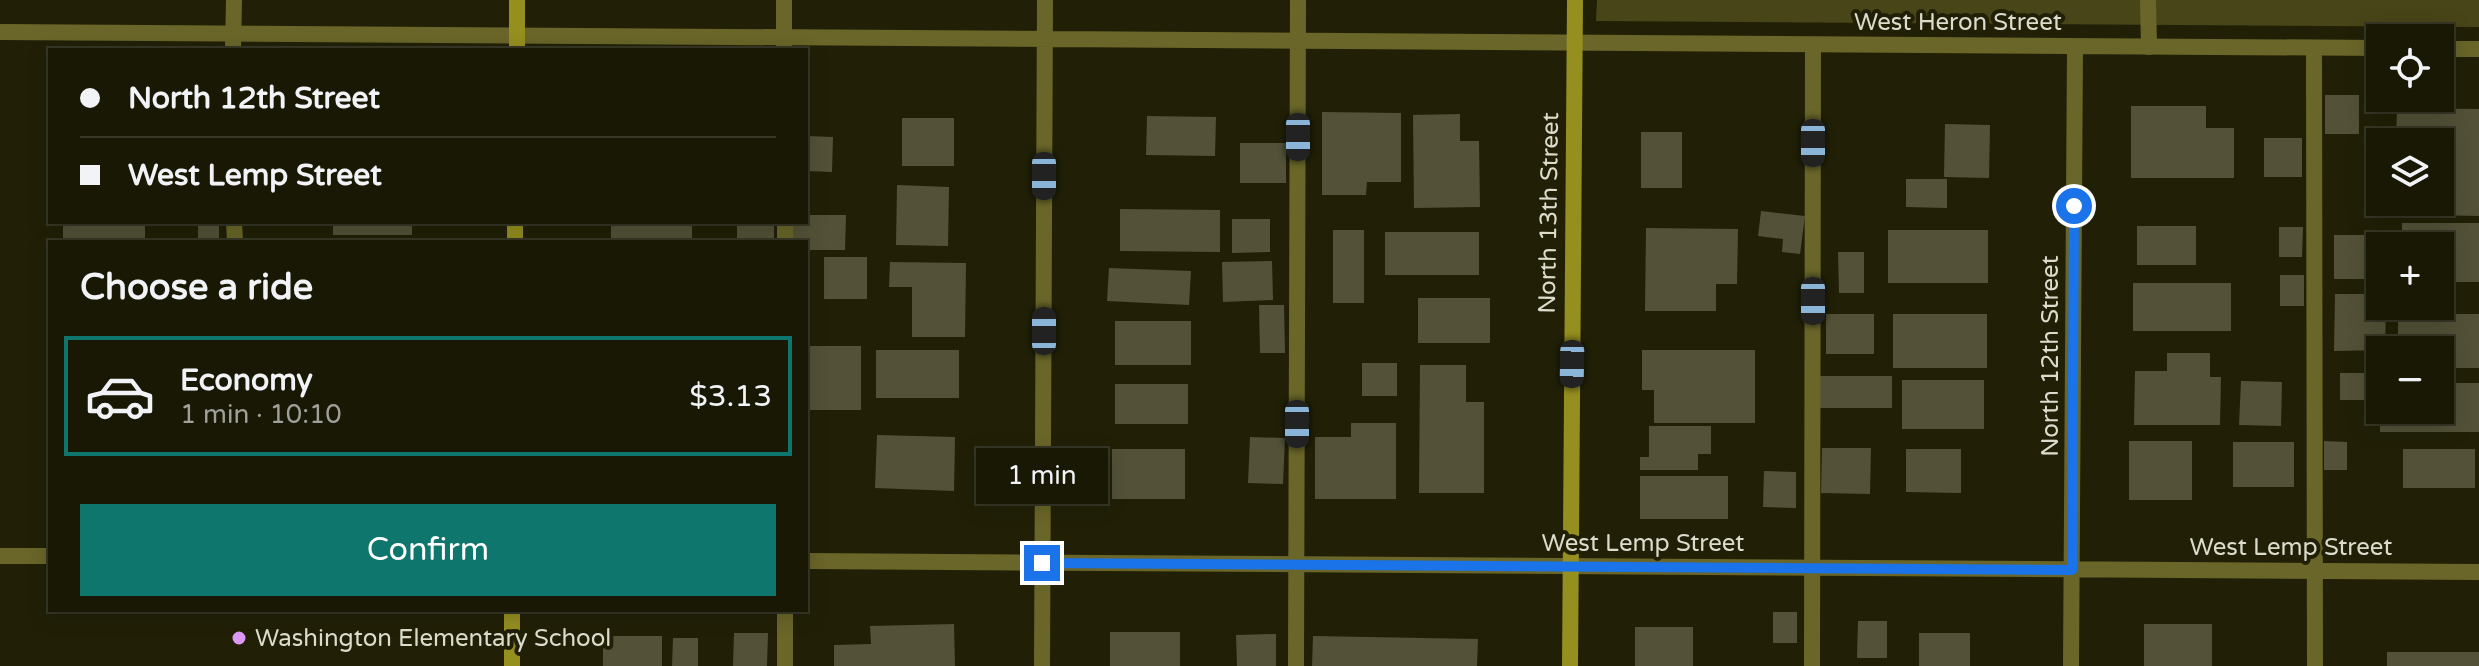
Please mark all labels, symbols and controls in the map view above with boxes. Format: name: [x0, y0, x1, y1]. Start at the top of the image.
street label: West Heron Street: [1854, 8, 2062, 37]
map controls: [2366, 24, 2454, 424]
button: locate: [2366, 24, 2454, 112]
text: North 12th Street: [128, 80, 380, 117]
street label: North 13th Street: [1533, 112, 1565, 314]
car: [1286, 113, 1310, 161]
car: [1801, 119, 1825, 167]
button: layers: [2366, 128, 2454, 216]
car: [1032, 152, 1056, 200]
text: West Lemp Street: [128, 157, 382, 194]
route start: [2056, 188, 2092, 224]
button: +: [2366, 232, 2454, 320]
street label: North 12th Street: [2036, 255, 2065, 457]
text: Choose a ride: [80, 266, 313, 309]
car: [1801, 277, 1825, 325]
car: [1032, 307, 1056, 355]
button: −: [2366, 336, 2454, 424]
car: [1560, 340, 1584, 388]
icon: car: [84, 360, 156, 432]
text: Economy: [180, 362, 313, 399]
text: $3.13: [689, 378, 772, 415]
text: 1 min · 10:10: [180, 399, 342, 430]
car: [1285, 400, 1309, 448]
callout: 1 min: [976, 447, 1108, 503]
text: 1 min: [1007, 460, 1077, 491]
button: Confirm: [80, 504, 776, 596]
street label: West Lemp Street: [1541, 529, 1745, 558]
street label: West Lemp Street: [2189, 533, 2393, 562]
route end: [1024, 545, 1060, 581]
place label: Washington Elementary School: [255, 624, 611, 653]
marker: Washington Elementary School: [230, 629, 248, 647]

